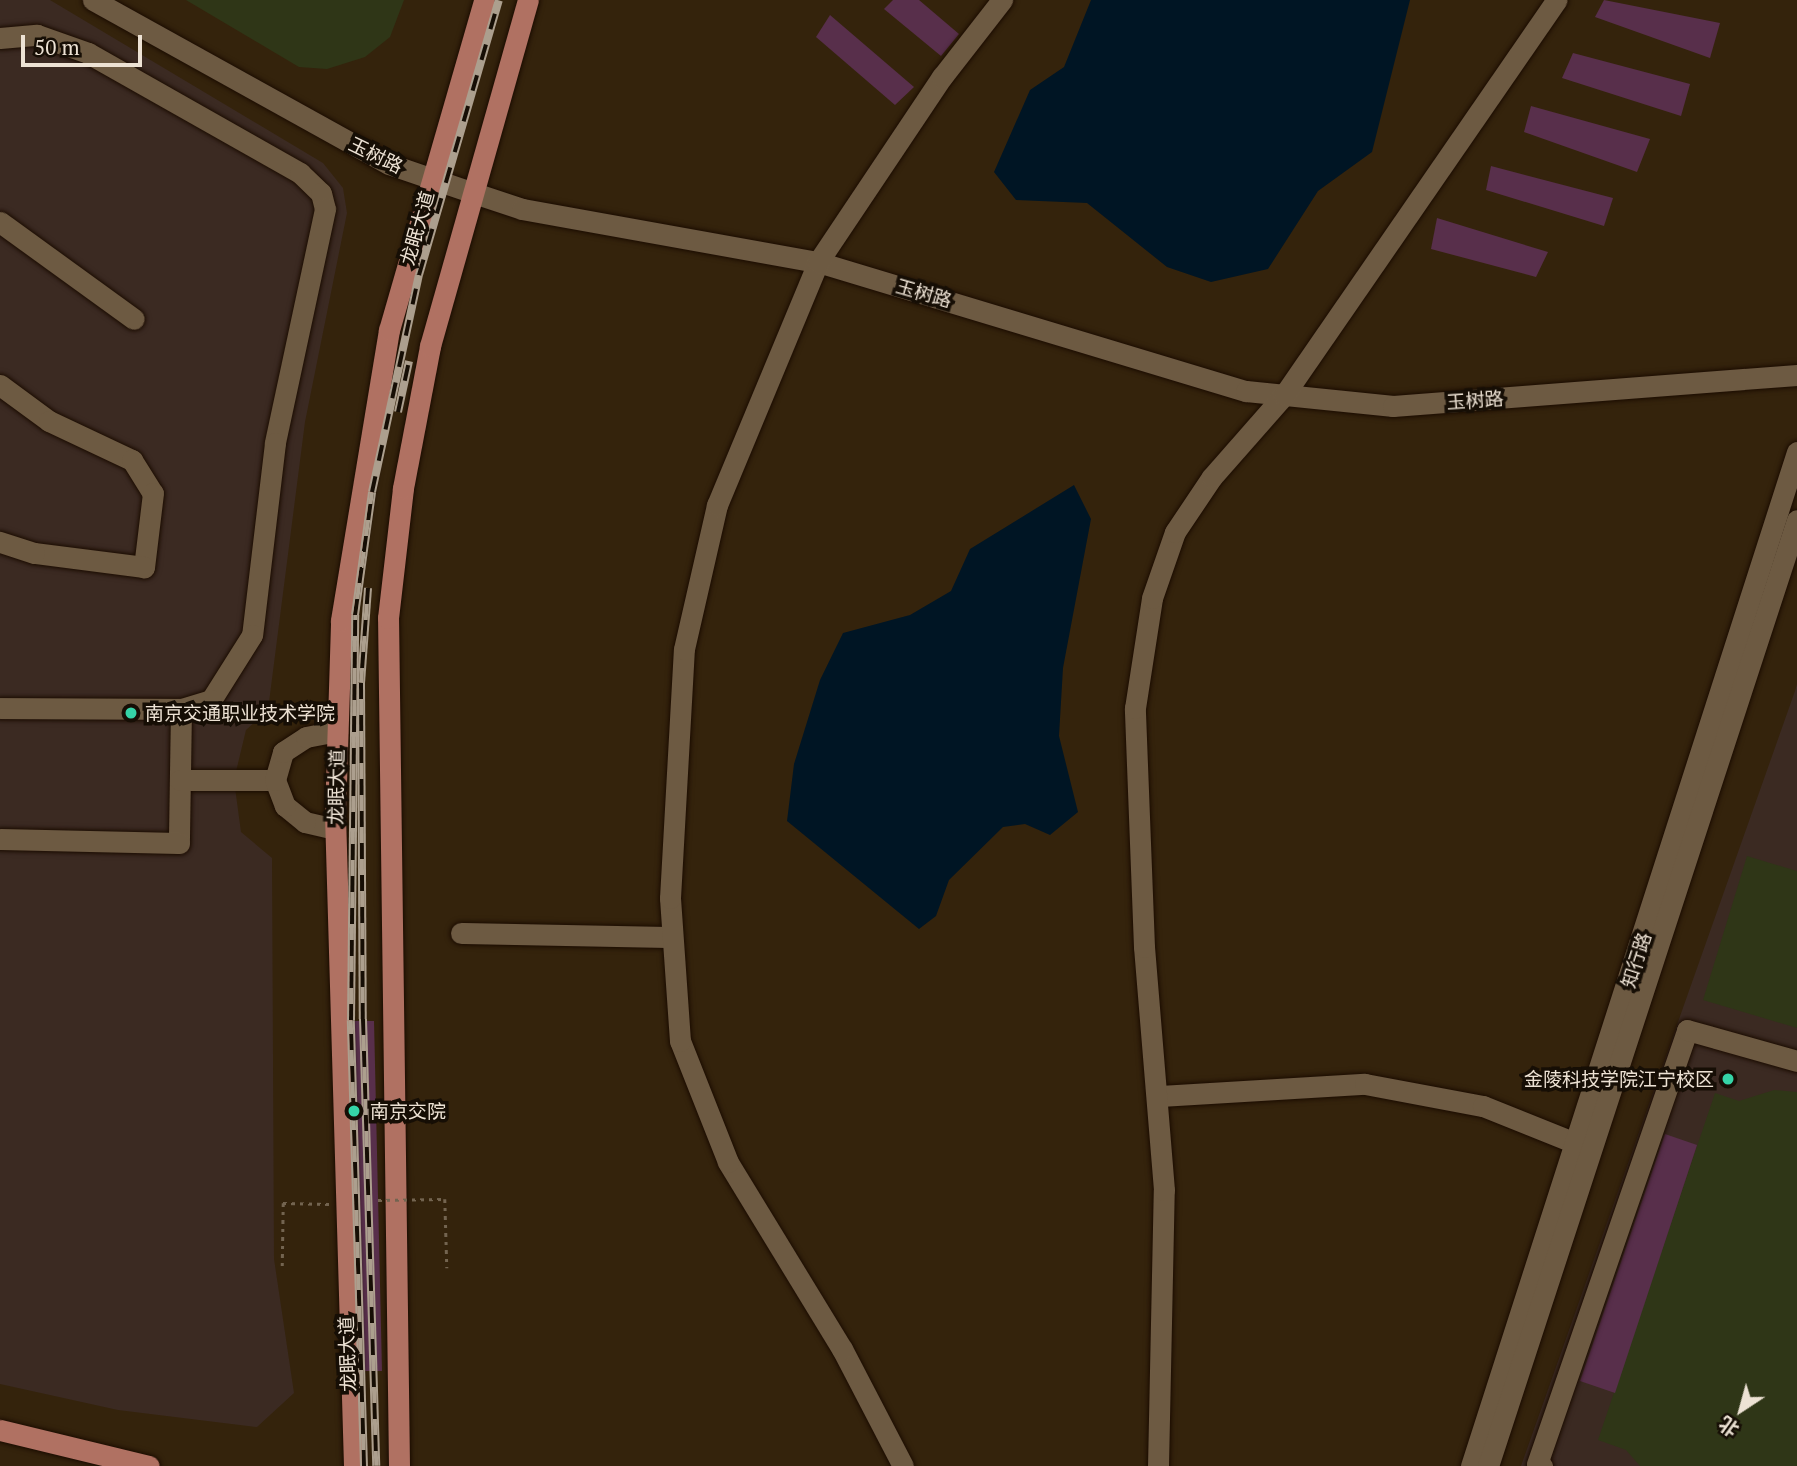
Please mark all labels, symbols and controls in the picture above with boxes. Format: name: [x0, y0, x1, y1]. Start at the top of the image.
scale bar: [24, 21, 145, 65]
text: 50 m: [34, 33, 80, 61]
street label: 玉树路: [345, 132, 407, 178]
street label: 龙眠大道: [396, 188, 438, 268]
street label: 玉树路: [893, 274, 955, 312]
street label: 玉树路: [1446, 387, 1504, 413]
place label: 南京交通职业技术学院: [145, 702, 335, 724]
marker: 南京交通职业技术学院: [123, 705, 139, 721]
street label: 龙眠大道: [324, 749, 348, 825]
street label: 知行路: [1616, 929, 1656, 991]
place label: 金陵科技学院江宁校区: [1524, 1068, 1714, 1090]
marker: 金陵科技学院江宁校区: [1720, 1071, 1736, 1087]
place label: 南京交院: [370, 1100, 446, 1122]
marker: 南京交院: [344, 1101, 364, 1121]
street label: 龙眠大道: [334, 1316, 360, 1392]
north arrow: [1706, 1375, 1776, 1445]
text: 北: [1713, 1412, 1743, 1443]

